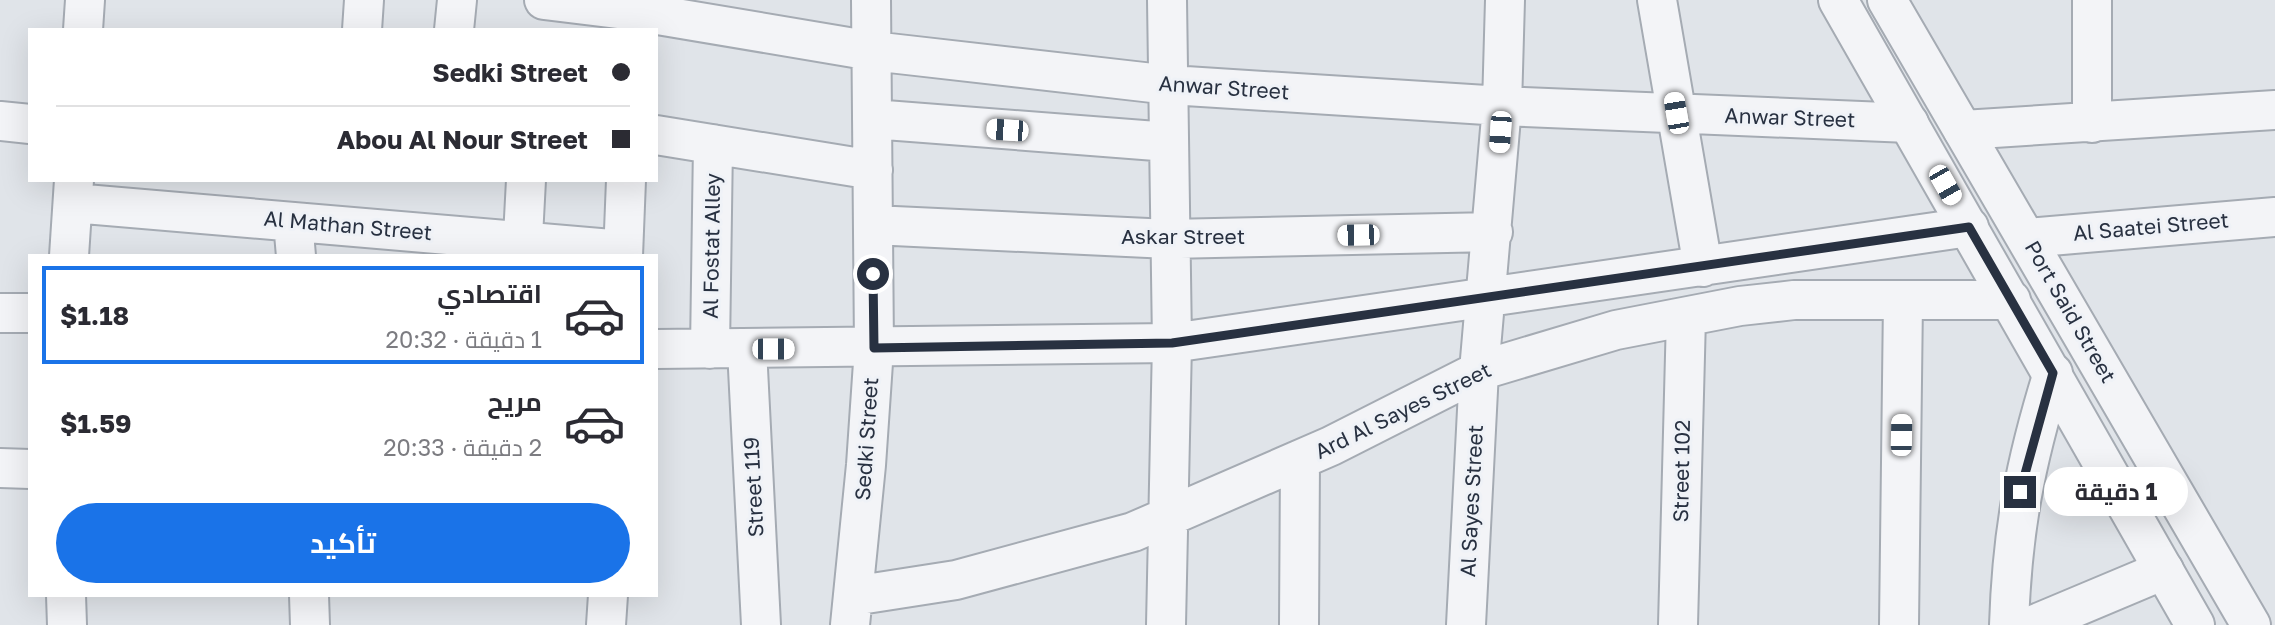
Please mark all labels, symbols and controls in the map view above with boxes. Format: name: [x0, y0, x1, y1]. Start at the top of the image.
text: Sedki Street: [432, 57, 588, 88]
street label: Anwar Street: [1158, 69, 1290, 105]
car: [1663, 90, 1690, 136]
street label: Anwar Street: [1724, 102, 1856, 132]
car: [1489, 110, 1512, 154]
car: [986, 118, 1029, 142]
text: Abou Al Nour Street: [337, 124, 588, 155]
car: [1926, 162, 1965, 208]
street label: Al Fostat Alley: [697, 173, 725, 319]
street label: Al Mathan Street: [263, 205, 433, 245]
street label: Al Saatei Street: [2072, 206, 2230, 246]
street label: Askar Street: [1121, 223, 1245, 249]
car: [1337, 224, 1380, 246]
street label: Port Said Street: [2020, 236, 2122, 387]
route start: [857, 258, 889, 290]
text: اقتصادي: [437, 278, 542, 309]
icon: car: [563, 284, 626, 347]
text: $1.18: [60, 300, 129, 331]
text: 1 دقيقة · 20:32: [386, 325, 542, 353]
car: [753, 339, 795, 360]
street label: Ard Al Sayes Street: [1310, 356, 1495, 464]
street label: Sedki Street: [849, 376, 883, 501]
text: مريح: [487, 386, 542, 417]
icon: car: [563, 392, 626, 455]
text: $1.59: [60, 408, 132, 439]
car: [1891, 414, 1912, 456]
street label: Street 102: [1667, 419, 1695, 523]
street label: Al Sayes Street: [1454, 424, 1488, 578]
text: 2 دقيقة · 20:33: [383, 433, 542, 461]
street label: Street 119: [737, 436, 769, 538]
callout: 1 دقيقة: [2044, 468, 2188, 516]
route end: [2004, 476, 2036, 508]
text: 1 دقيقة: [2075, 477, 2157, 505]
button: تأكيد: [56, 503, 630, 583]

